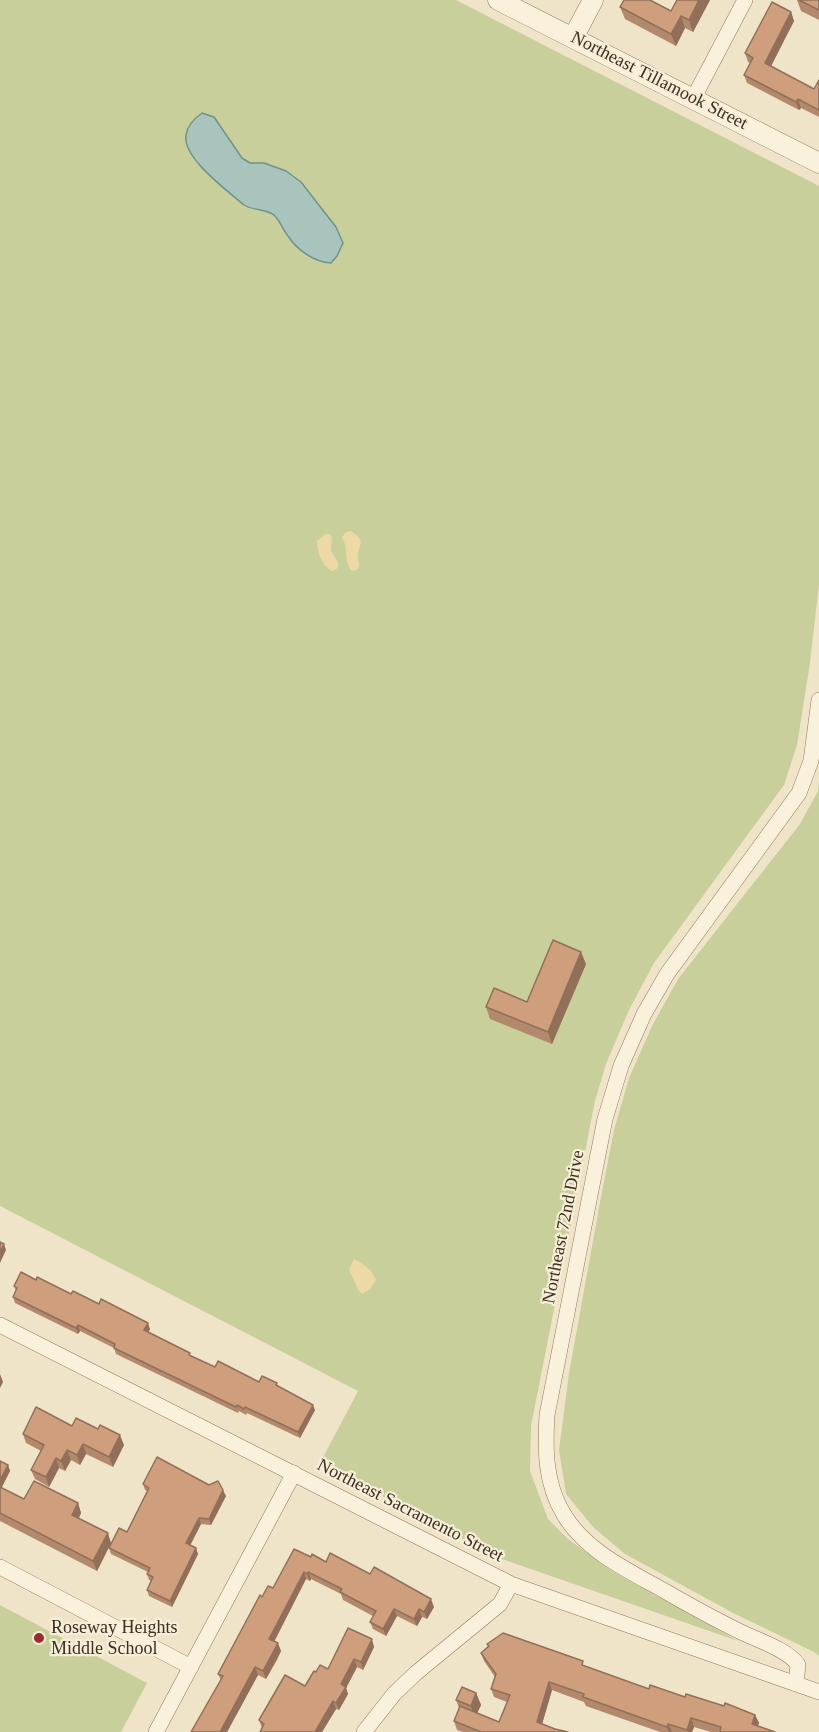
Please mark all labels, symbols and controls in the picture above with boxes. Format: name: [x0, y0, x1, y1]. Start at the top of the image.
street label: Northeast Tillamook Street: [567, 27, 751, 135]
street label: Northeast 72nd Drive: [539, 1148, 589, 1306]
street label: Northeast Sacramento Street: [313, 1455, 507, 1567]
place label: Roseway Heights Middle School: [51, 1617, 177, 1660]
marker: Roseway Heights Middle School: [32, 1631, 46, 1645]

